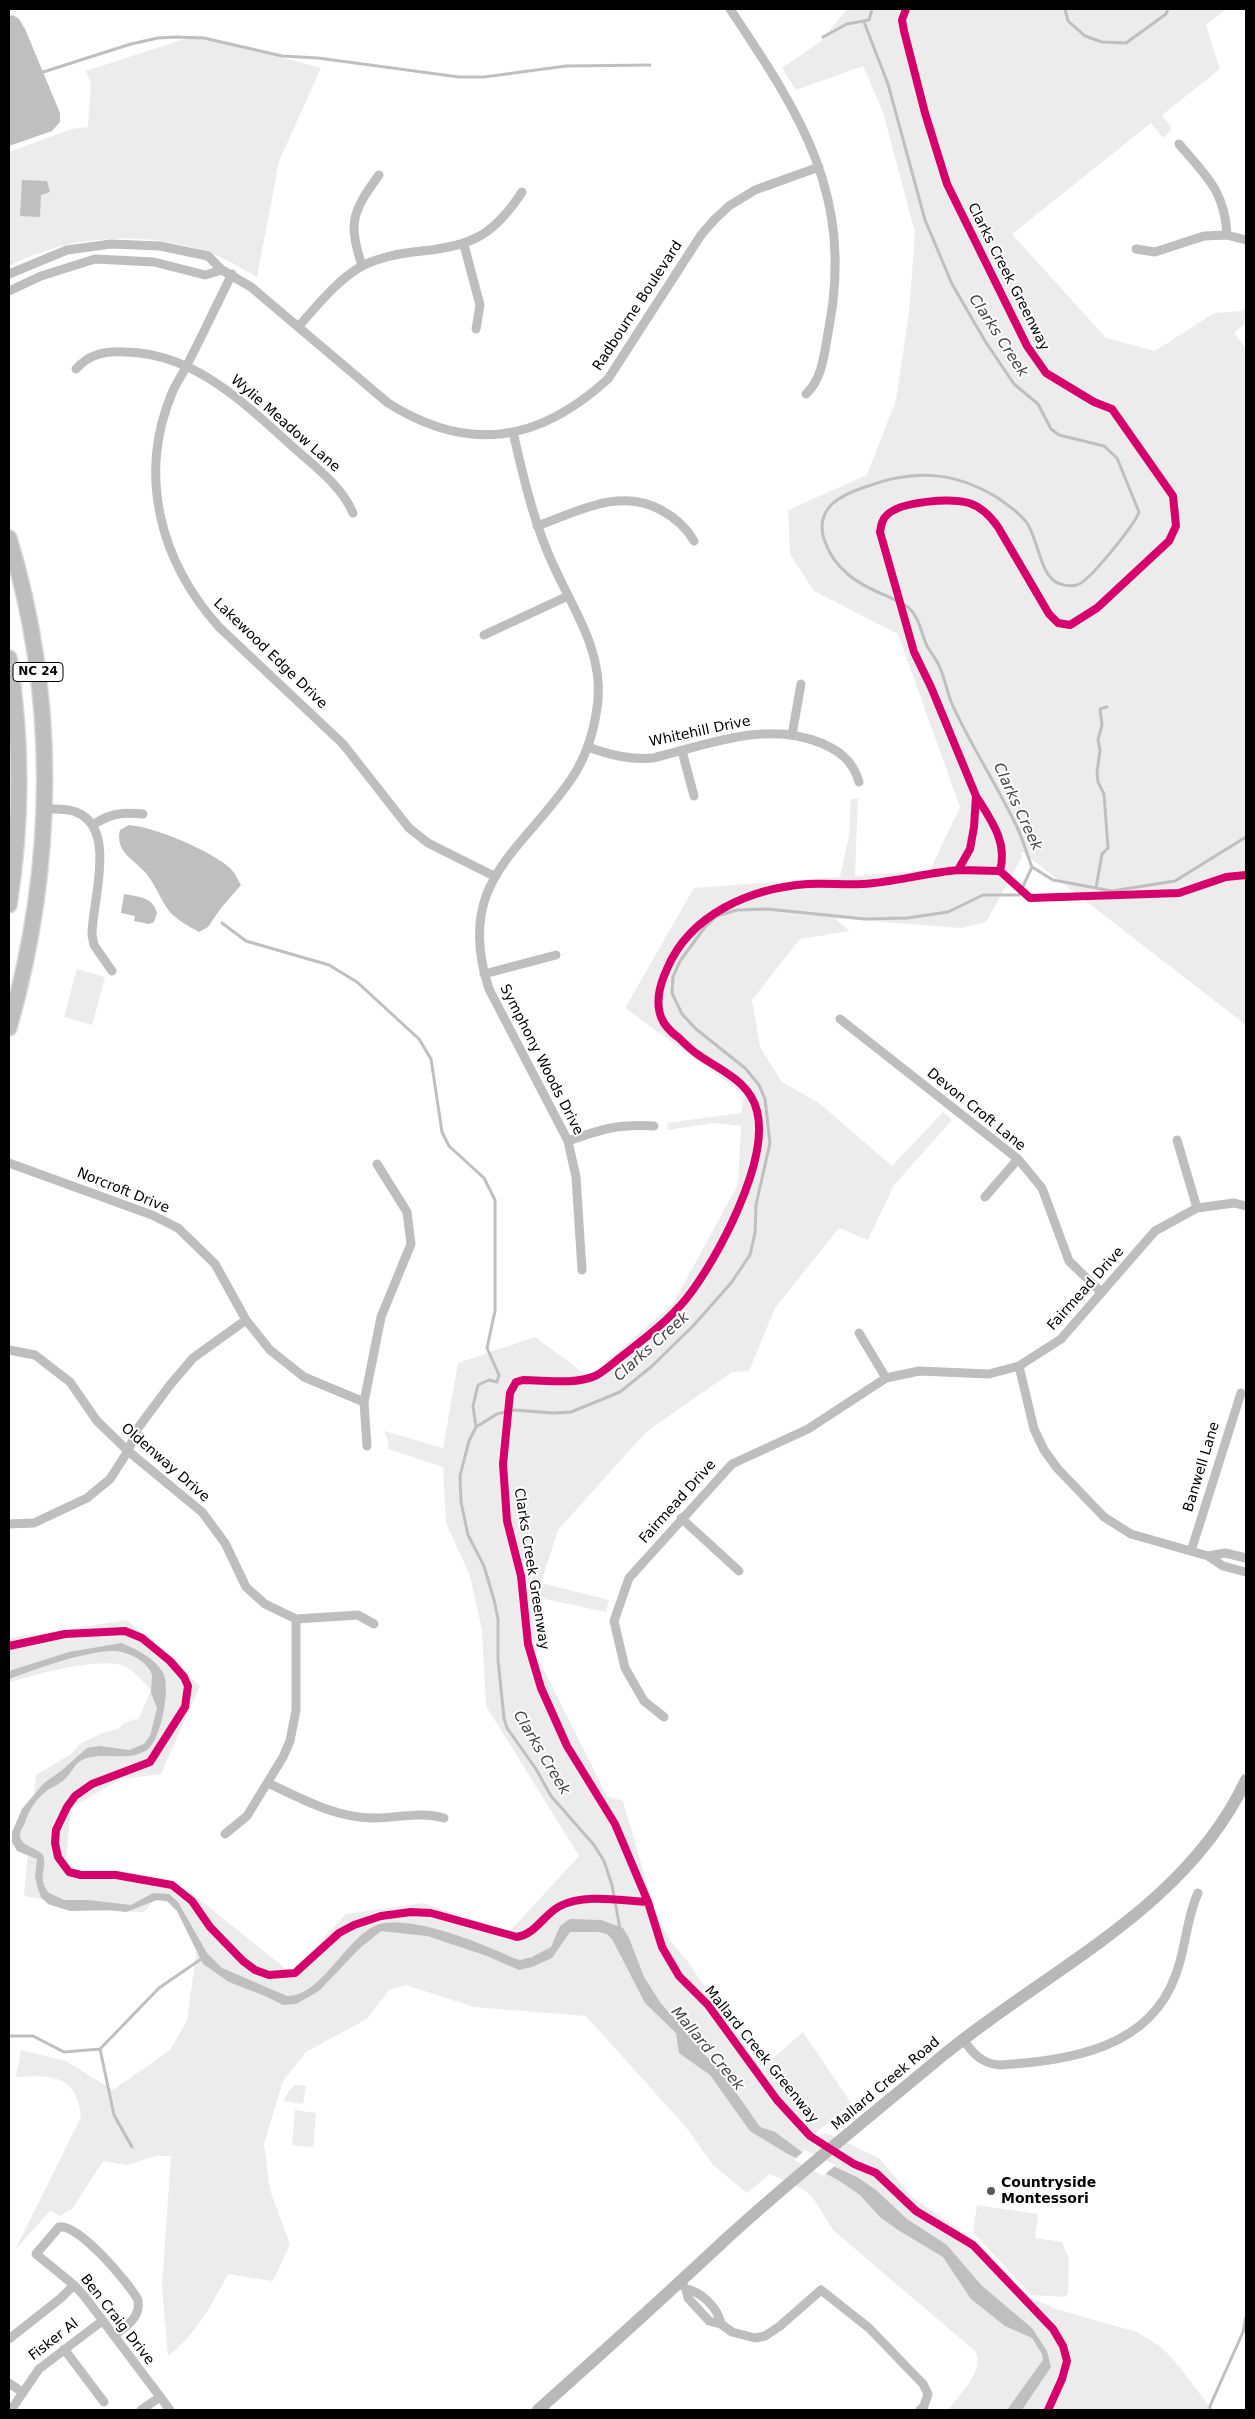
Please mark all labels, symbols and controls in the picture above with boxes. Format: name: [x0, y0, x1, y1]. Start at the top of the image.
street label: Clarks Creek Greenway: [963, 200, 1053, 354]
street label: Radbourne Boulevard: [590, 238, 686, 374]
water label: Clarks Creek: [965, 291, 1031, 381]
street label: Wylie Meadow Lane: [227, 372, 343, 476]
street label: Lakewood Edge Drive: [210, 595, 330, 713]
road number: NC 24: [13, 662, 63, 682]
street label: Whitehill Drive: [648, 713, 752, 751]
water label: Clarks Creek: [989, 760, 1045, 854]
street label: Symphony Woods Drive: [496, 982, 586, 1138]
street label: Devon Croft Lane: [923, 1065, 1029, 1155]
street label: Norcroft Drive: [74, 1165, 172, 1217]
street label: Fairmead Drive: [1044, 1244, 1128, 1334]
water label: Clarks Creek: [611, 1309, 693, 1385]
street label: Oldenway Drive: [117, 1420, 213, 1506]
street label: Banwell Lane: [1180, 1420, 1224, 1514]
street label: Fairmead Drive: [636, 1457, 720, 1547]
street label: Clarks Creek Greenway: [510, 1487, 552, 1651]
water label: Clarks Creek: [509, 1708, 573, 1798]
street label: Mallard Creek Greenway: [700, 1983, 822, 2127]
water label: Mallard Creek: [667, 2003, 747, 2095]
street label: Mallard Creek Road: [829, 2034, 943, 2134]
place label: Countryside Montessori: [1001, 2175, 1096, 2208]
marker: Countryside Montessori: [985, 2185, 997, 2197]
street label: Ben Craig Drive: [76, 2271, 158, 2369]
street label: Fisker Al: [26, 2315, 82, 2365]

